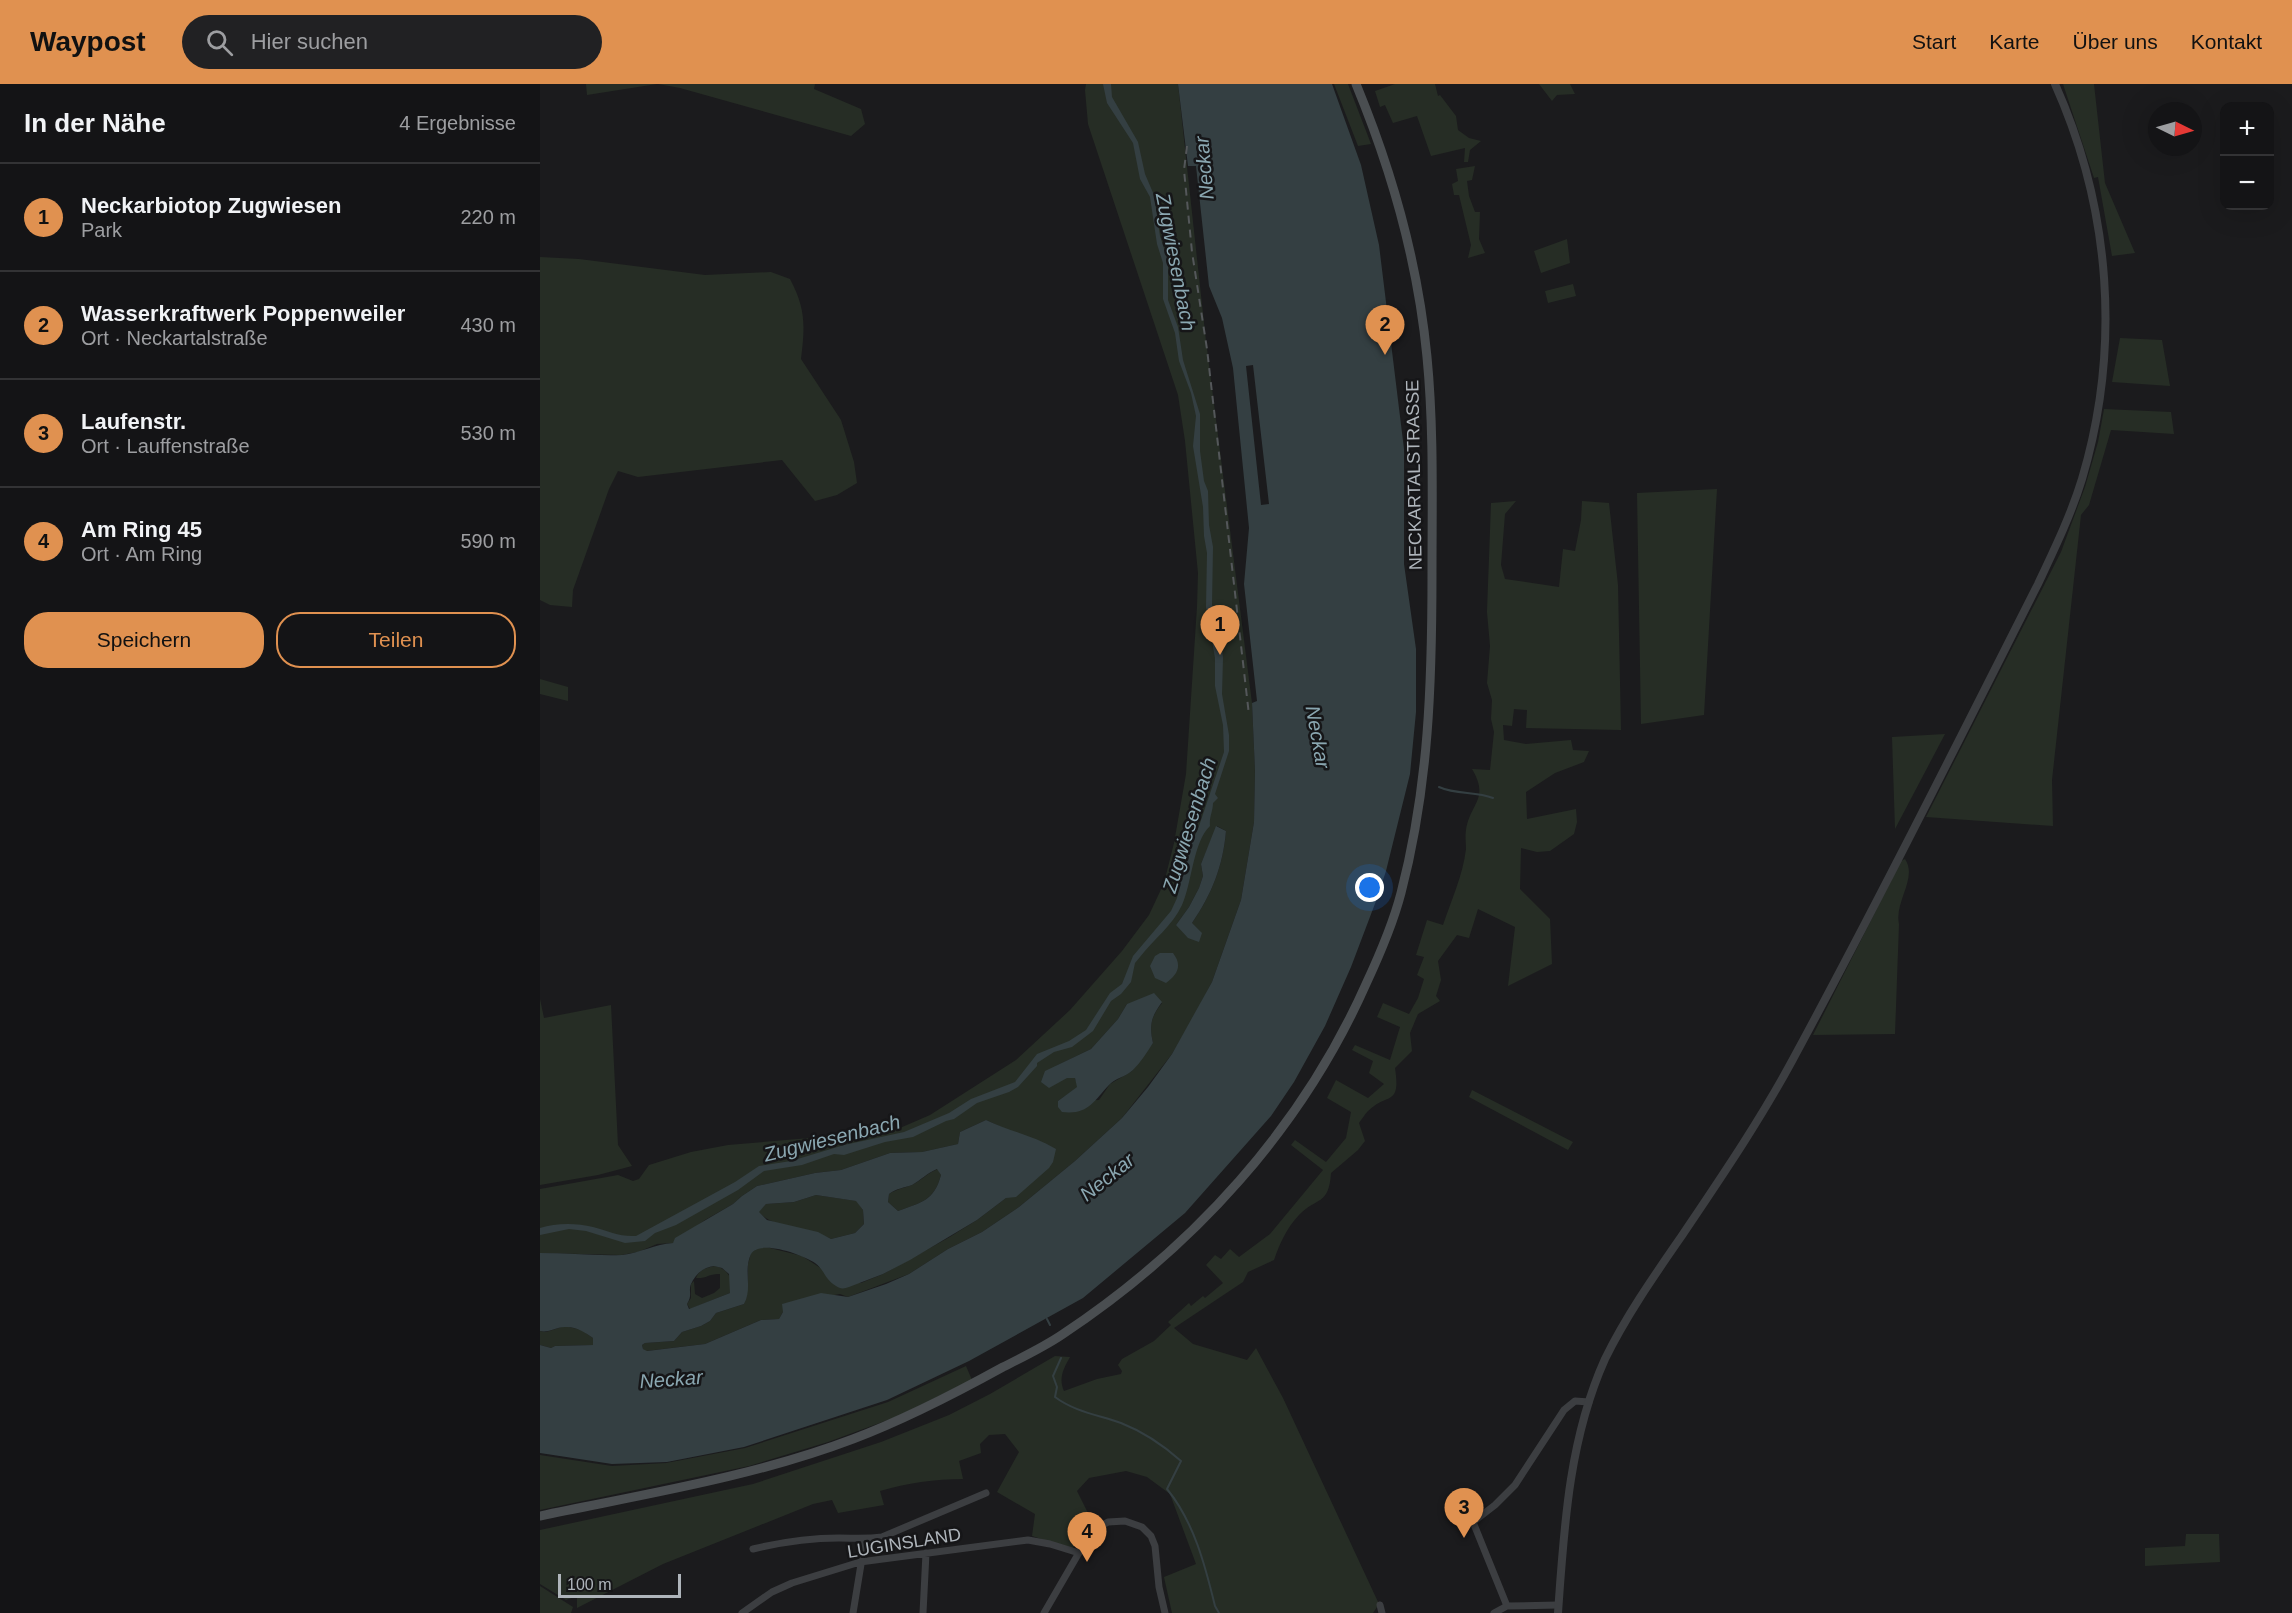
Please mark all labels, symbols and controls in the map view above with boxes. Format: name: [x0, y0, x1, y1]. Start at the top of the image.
search box: [182, 15, 602, 69]
text: Waypost: [30, 26, 146, 57]
icon: search: [203, 26, 236, 59]
text: Hier suchen: [251, 29, 368, 54]
text: Start: [1912, 30, 1956, 53]
text: Karte: [1989, 30, 2040, 53]
text: Über uns: [2073, 30, 2158, 53]
text: Kontakt: [2191, 30, 2262, 53]
north arrow: [2148, 102, 2202, 156]
map controls: [2220, 102, 2274, 210]
button: +: [2220, 102, 2274, 156]
text: In der Nähe: [24, 108, 166, 138]
text: 4 Ergebnisse: [399, 112, 516, 134]
water label: Neckar: [1190, 134, 1218, 201]
button: −: [2220, 156, 2274, 210]
water label: Zugwiesenbach: [1152, 190, 1200, 333]
text: Neckarbiotop Zugwiesen: [81, 193, 341, 218]
text: 1: [38, 206, 49, 228]
text: 220 m: [460, 206, 516, 228]
text: Park: [81, 219, 122, 241]
text: Wasserkraftwerk Poppenweiler: [81, 301, 405, 326]
pin: 2: [1366, 306, 1404, 355]
text: 2: [38, 314, 49, 336]
text: 430 m: [460, 314, 516, 336]
text: Ort · Neckartalstraße: [81, 327, 268, 349]
street label: NECKARTALSTRASSE: [1402, 380, 1426, 570]
text: Laufenstr.: [81, 409, 186, 434]
text: 3: [38, 422, 49, 444]
text: 530 m: [460, 422, 516, 444]
text: Ort · Lauffenstraße: [81, 435, 250, 457]
text: Am Ring 45: [81, 517, 202, 542]
text: 4: [38, 530, 49, 552]
text: 590 m: [460, 530, 516, 552]
text: Ort · Am Ring: [81, 543, 202, 565]
pin: 1: [1200, 606, 1240, 655]
button: Speichern: [24, 612, 264, 668]
button: Teilen: [276, 612, 516, 668]
water label: Neckar: [1302, 704, 1335, 771]
water label: Zugwiesenbach: [1158, 755, 1220, 896]
your location: [1355, 873, 1384, 902]
water label: Zugwiesenbach: [760, 1110, 903, 1166]
water label: Neckar: [1075, 1148, 1140, 1205]
water label: Neckar: [639, 1366, 705, 1392]
pin: 3: [1444, 1488, 1484, 1538]
pin: 4: [1068, 1512, 1106, 1562]
street label: LUGINSLAND: [846, 1524, 962, 1562]
scale bar: [558, 1571, 681, 1598]
text: 100 m: [567, 1576, 611, 1593]

